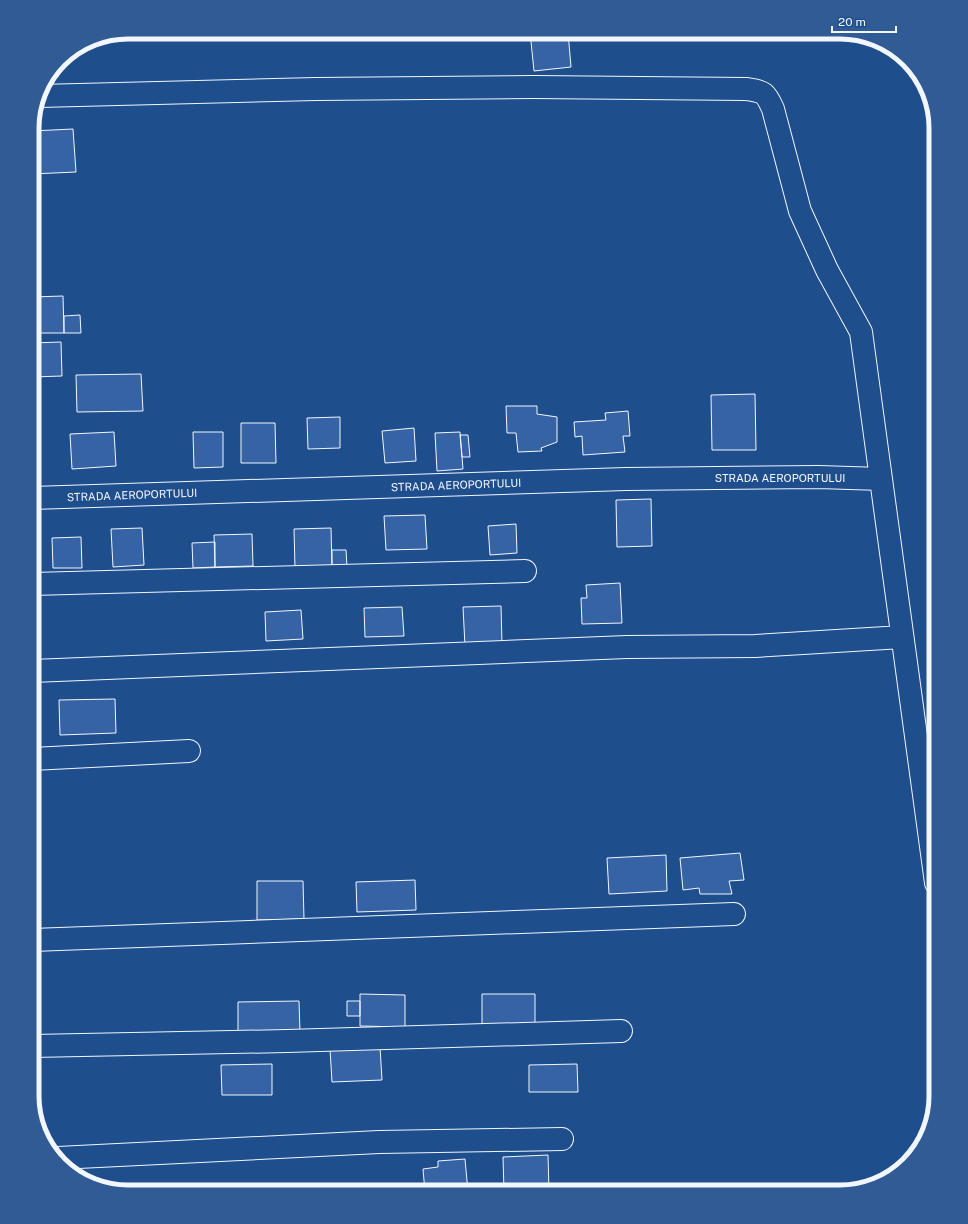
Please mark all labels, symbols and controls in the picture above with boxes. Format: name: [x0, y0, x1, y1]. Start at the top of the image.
scale bar: [832, 8, 896, 34]
text: 20 m: [838, 15, 866, 29]
street label: STRADA AEROPORTULUI: [715, 472, 845, 484]
street label: STRADA AEROPORTULUI: [391, 477, 521, 493]
street label: STRADA AEROPORTULUI: [67, 487, 197, 503]

